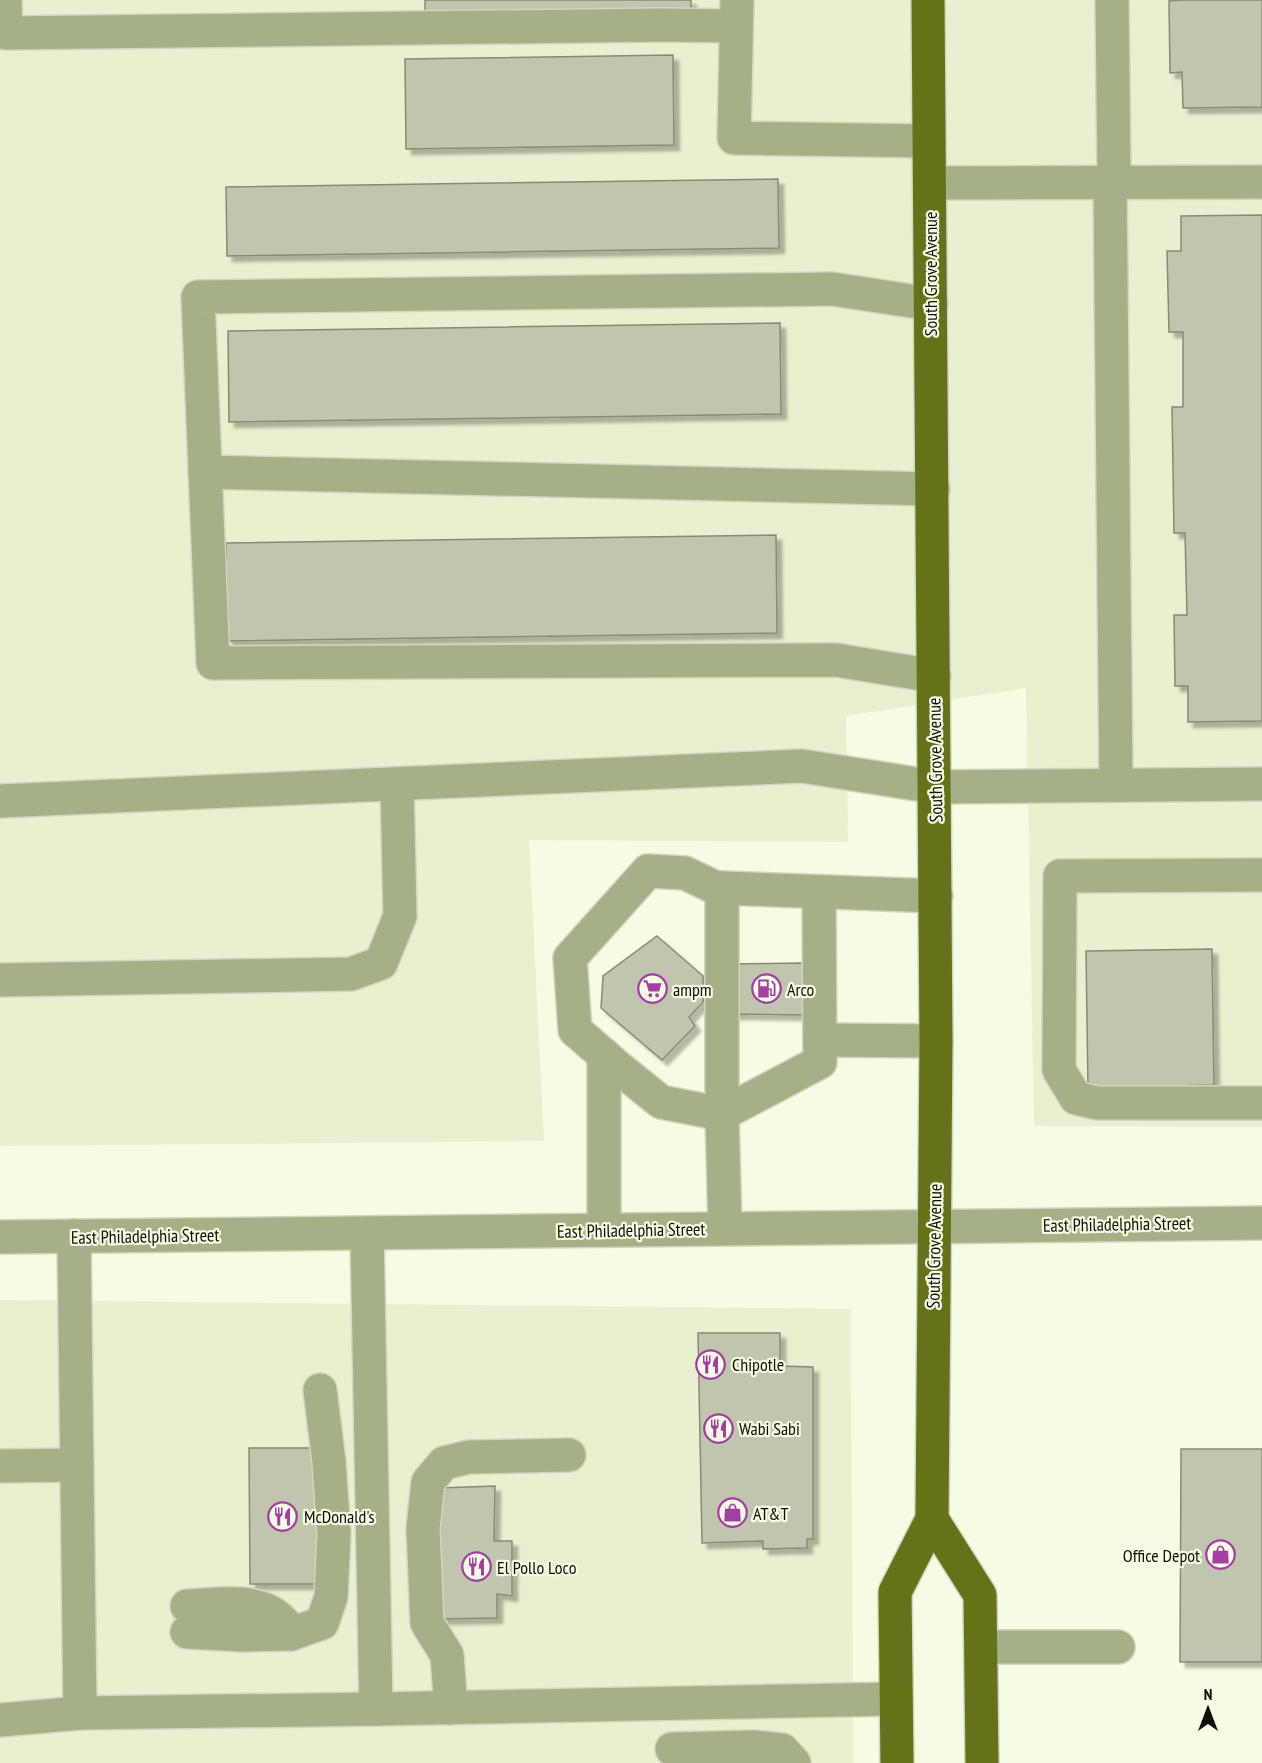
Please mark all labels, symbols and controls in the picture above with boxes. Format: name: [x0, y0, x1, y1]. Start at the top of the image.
street label: South Grove Avenue: [919, 212, 942, 336]
street label: South Grove Avenue: [922, 697, 948, 823]
supermarket icon: ampm: [636, 973, 668, 1005]
fuel station icon: Arco: [750, 973, 782, 1005]
place label: ampm: [673, 978, 711, 1001]
place label: Arco: [787, 978, 815, 1001]
street label: South Grove Avenue: [921, 1183, 947, 1309]
street label: East Philadelphia Street: [1043, 1211, 1191, 1237]
street label: East Philadelphia Street: [557, 1217, 705, 1243]
street label: East Philadelphia Street: [71, 1223, 219, 1249]
restaurant icon: Chipotle: [695, 1348, 727, 1380]
place label: Chipotle: [732, 1353, 784, 1376]
restaurant icon: Wabi Sabi: [702, 1412, 734, 1444]
place label: Wabi Sabi: [739, 1417, 800, 1440]
shop icon: AT&T: [716, 1497, 748, 1529]
restaurant icon: McDonald's: [267, 1500, 299, 1532]
place label: AT&T: [753, 1502, 788, 1525]
place label: McDonald's: [304, 1505, 375, 1528]
shop icon: Office Depot: [1205, 1539, 1237, 1571]
place label: Office Depot: [1123, 1544, 1200, 1567]
restaurant icon: El Pollo Loco: [460, 1551, 492, 1583]
place label: El Pollo Loco: [497, 1556, 577, 1579]
north arrow: [1178, 1679, 1238, 1739]
text: N: [1204, 1684, 1212, 1704]

